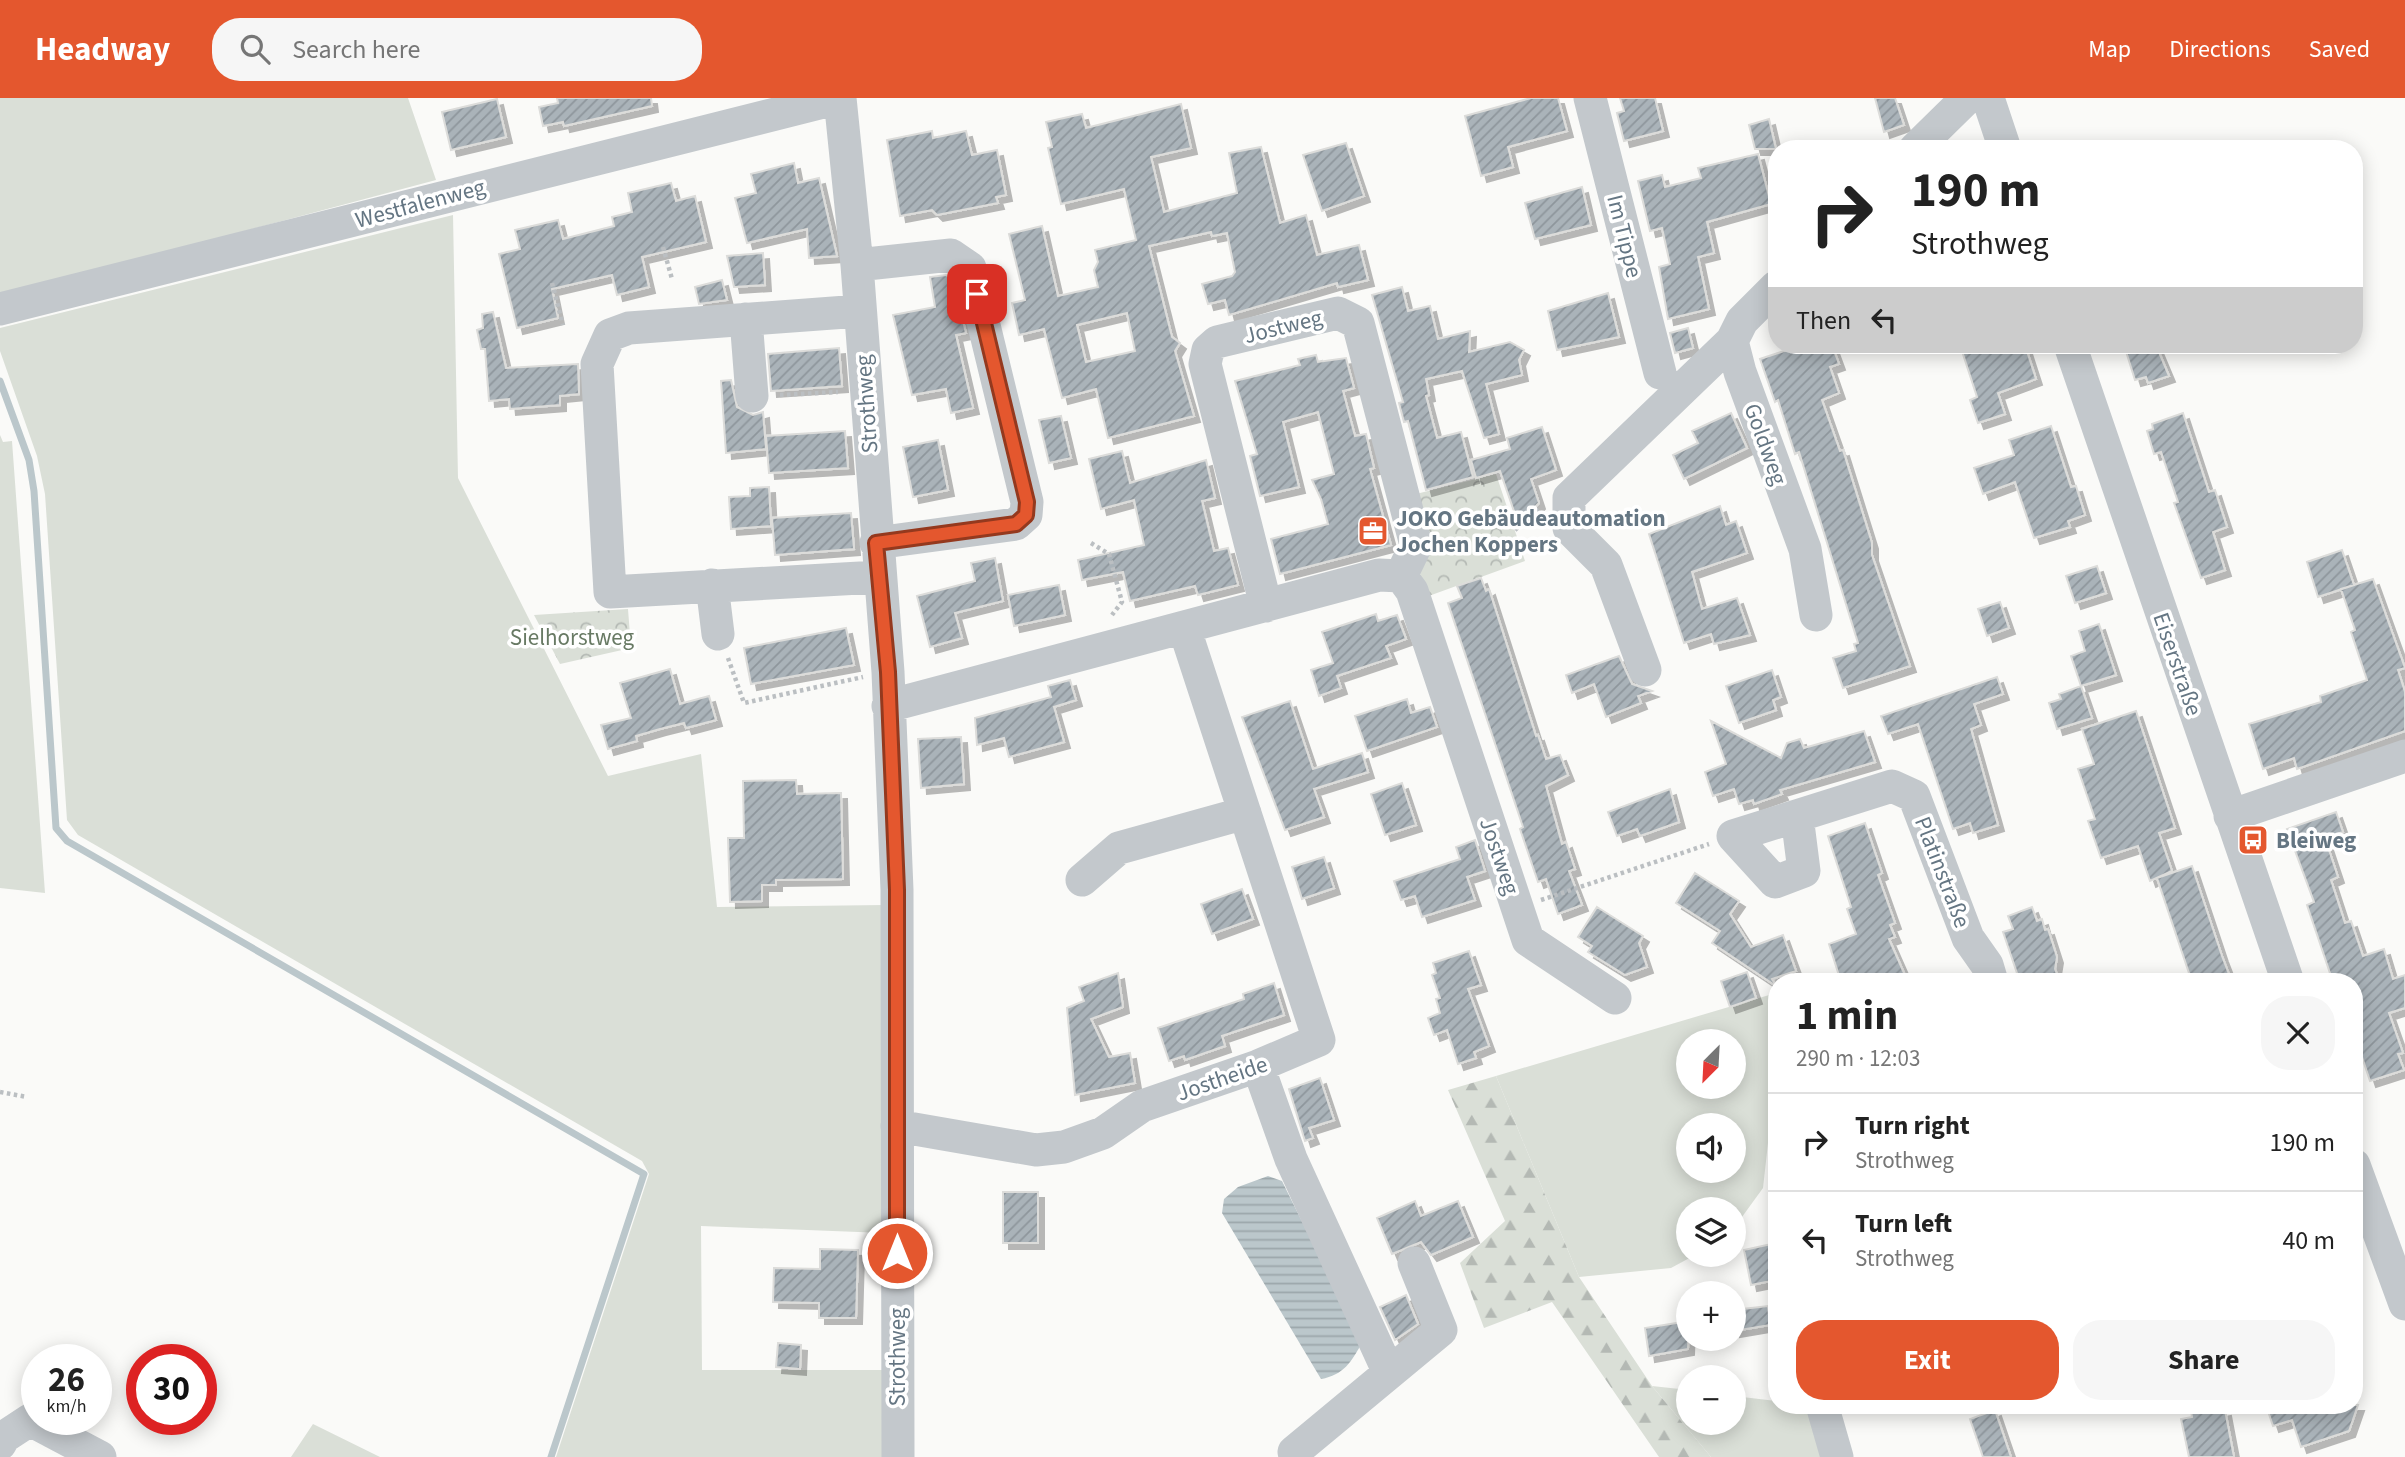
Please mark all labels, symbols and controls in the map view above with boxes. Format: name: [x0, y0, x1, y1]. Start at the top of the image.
search box: [212, 18, 702, 81]
text: Headway: [35, 26, 170, 73]
icon: search: [236, 30, 274, 68]
text: Search here: [292, 31, 420, 68]
text: Map: [2088, 32, 2131, 67]
text: Directions: [2169, 32, 2271, 67]
text: Saved: [2309, 32, 2370, 67]
text: 190 m: [1911, 156, 2040, 226]
icon: right: [1796, 168, 1887, 259]
street label: Westfalenweg: [352, 170, 489, 237]
street label: Im Tippe: [1598, 191, 1651, 281]
text: Strothweg: [1911, 221, 2049, 267]
pin: [947, 264, 1007, 324]
icon: arrive: [958, 275, 996, 313]
street label: Jostweg: [1241, 301, 1326, 352]
icon: left: [1865, 301, 1903, 339]
text: Then: [1796, 302, 1851, 339]
street label: Strothweg: [847, 353, 886, 454]
street label: Goldweg: [1736, 399, 1796, 490]
place label: JOKO Gebäudeautomation Jochen Koppers: [1396, 502, 1666, 561]
office icon: JOKO Gebäudeautomation Jochen Koppers: [1356, 514, 1390, 548]
street label: Eiserstraße: [2144, 608, 2211, 720]
park label: Sielhorstweg: [510, 621, 635, 654]
street label: Platinstraße: [1906, 812, 1979, 933]
street label: Jostweg: [1471, 813, 1528, 900]
bus stop icon: Bleiweg: [2236, 823, 2270, 857]
place label: Bleiweg: [2276, 824, 2356, 857]
text: 1 min: [1796, 986, 1898, 1046]
button: close: [2261, 996, 2335, 1070]
north arrow: [1676, 1029, 1746, 1099]
map controls: [1676, 1029, 1746, 1435]
text: 290 m · 12:03: [1796, 1042, 1920, 1075]
street label: Jostheide: [1172, 1048, 1272, 1109]
text: Turn right: [1855, 1107, 1970, 1144]
button: sound: [1676, 1113, 1746, 1183]
icon: right: [1796, 1123, 1834, 1161]
text: 190 m: [2269, 1124, 2335, 1161]
text: Strothweg: [1855, 1144, 1954, 1177]
button: layers: [1676, 1197, 1746, 1267]
text: Turn left: [1855, 1205, 1952, 1242]
position arrow: [860, 1216, 934, 1290]
icon: left: [1796, 1221, 1834, 1259]
text: 40 m: [2282, 1222, 2335, 1259]
text: Strothweg: [1855, 1242, 1954, 1275]
button: +: [1676, 1281, 1746, 1351]
street label: Strothweg: [881, 1307, 914, 1406]
button: Exit: [1796, 1320, 2059, 1400]
button: Share: [2073, 1320, 2335, 1400]
speed limit sign: 30: [126, 1344, 217, 1435]
text: 26: [48, 1355, 85, 1405]
button: −: [1676, 1365, 1746, 1435]
text: km/h: [47, 1394, 86, 1419]

